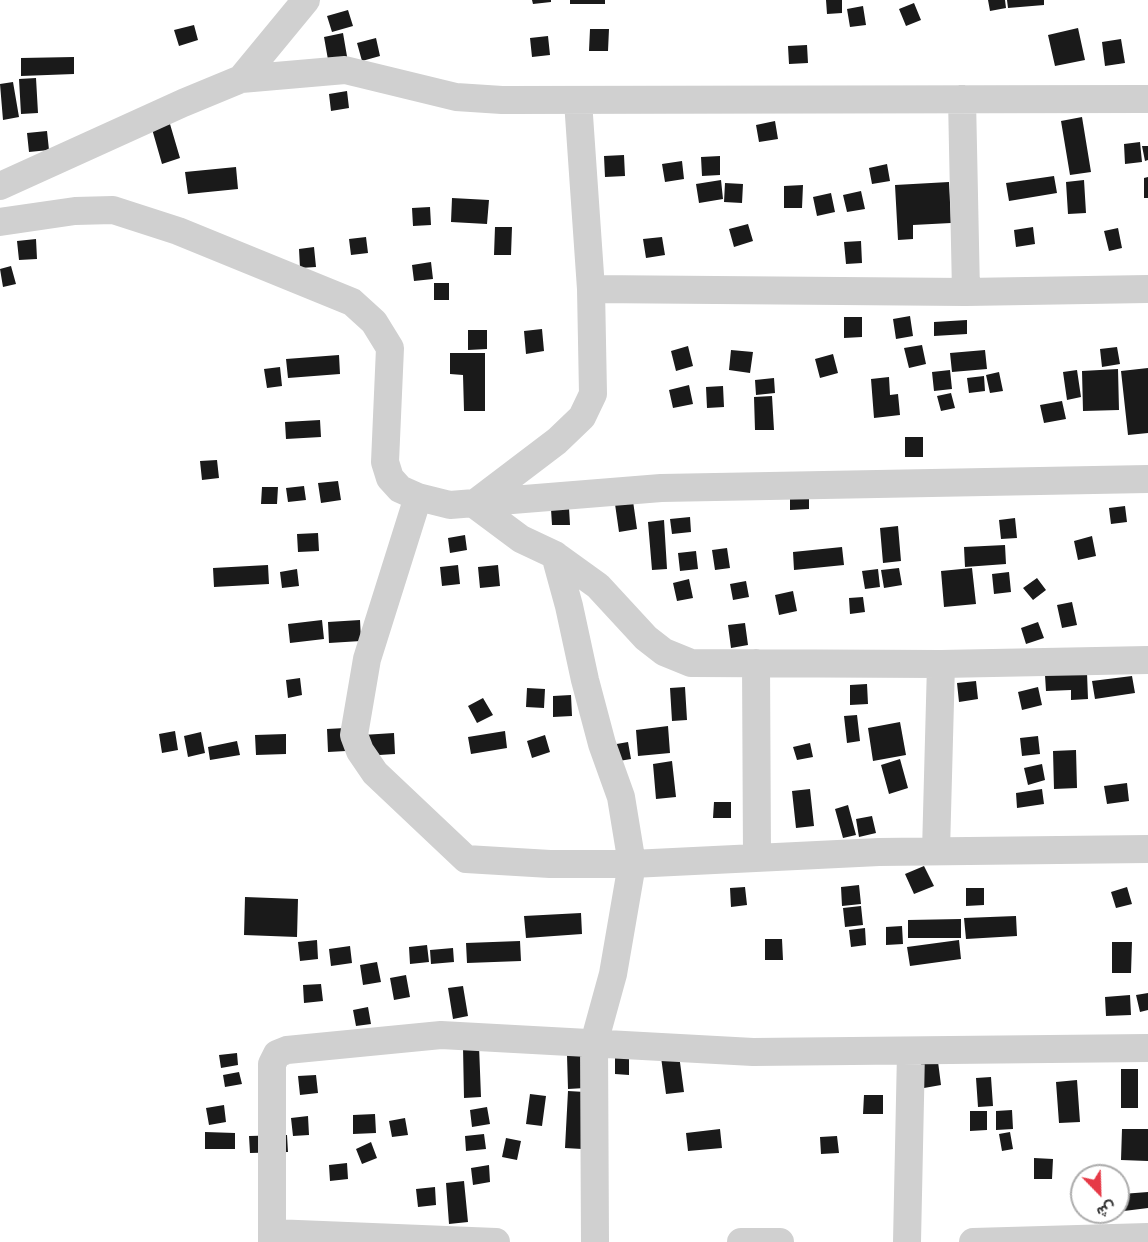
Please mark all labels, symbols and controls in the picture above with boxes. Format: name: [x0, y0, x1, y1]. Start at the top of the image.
north arrow: [1070, 1164, 1130, 1224]
text: ش: [1093, 1196, 1119, 1222]

